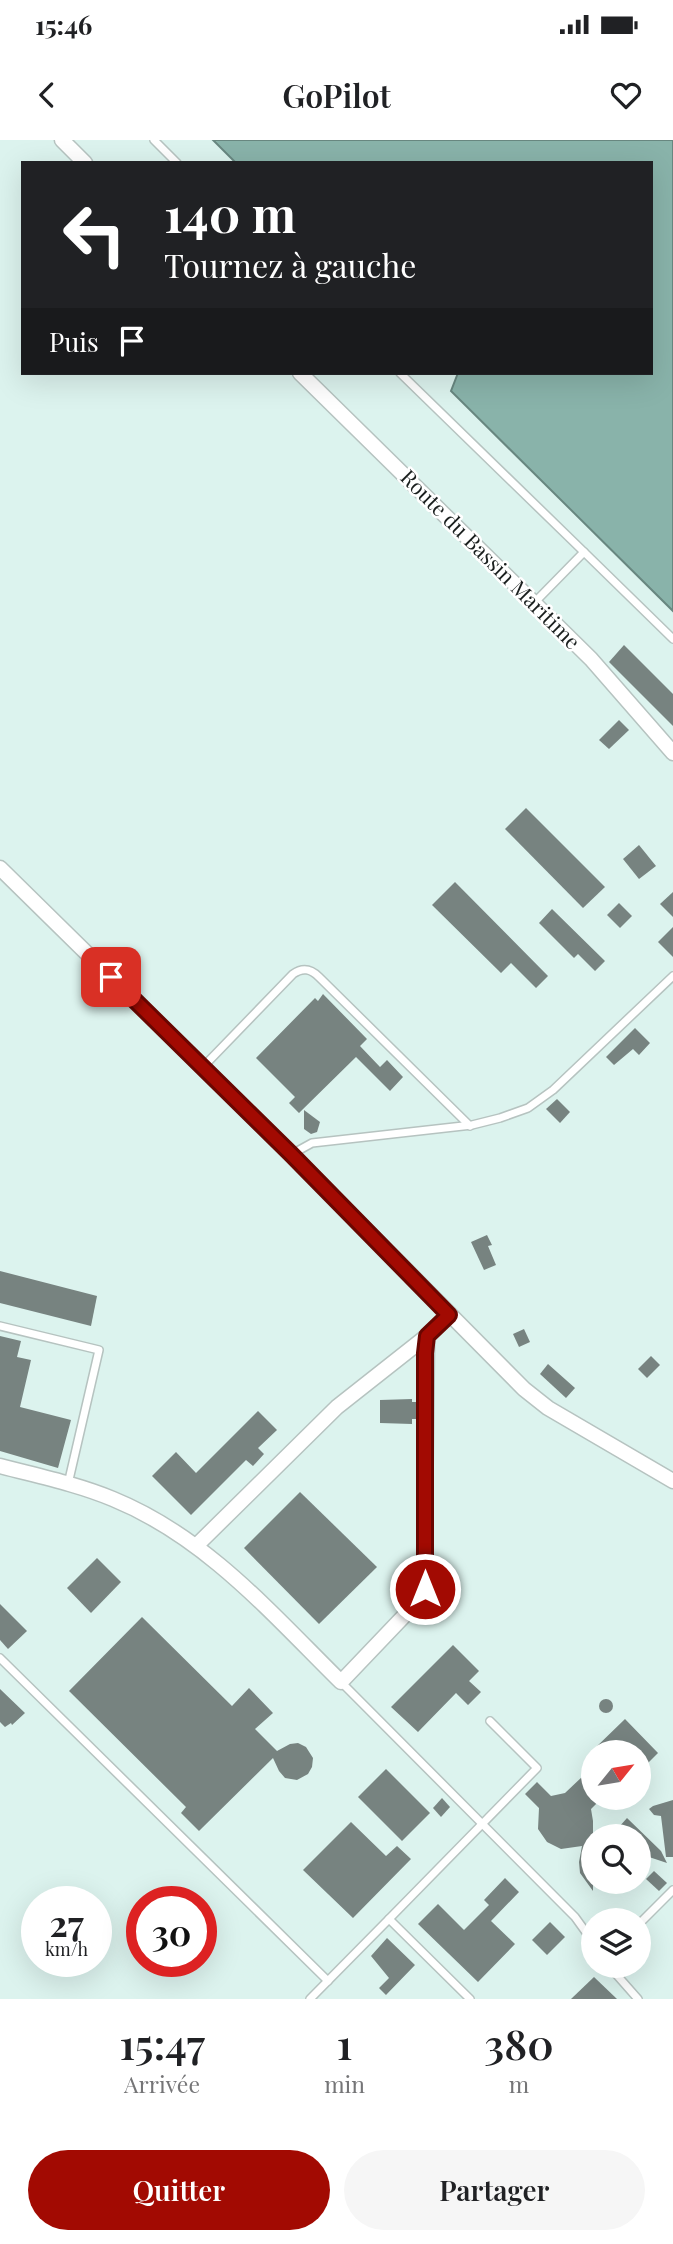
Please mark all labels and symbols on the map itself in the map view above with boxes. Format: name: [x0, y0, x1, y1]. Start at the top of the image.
street label: Route du Bassin Maritime: [395, 463, 587, 655]
pin: [81, 947, 141, 1007]
position arrow: [388, 1552, 462, 1626]
north arrow: [581, 1740, 651, 1810]
speed limit sign: 30: [126, 1886, 217, 1977]

